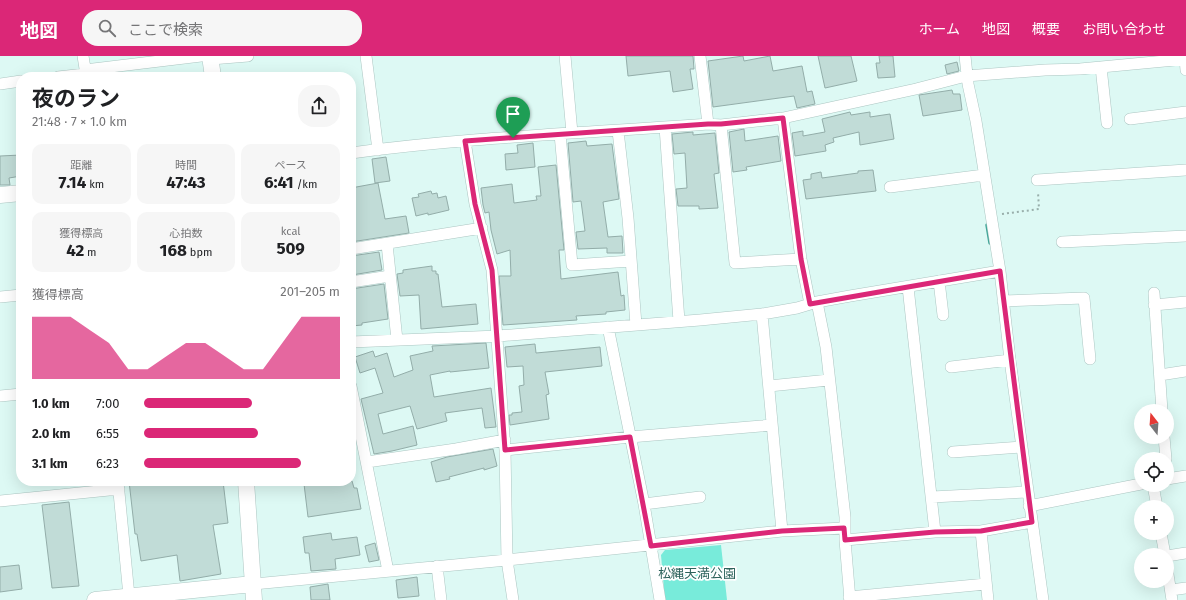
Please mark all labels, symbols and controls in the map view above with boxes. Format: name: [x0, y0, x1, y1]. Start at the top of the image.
search box: [82, 10, 362, 46]
icon: search: [96, 17, 118, 39]
text: 地図: [20, 19, 58, 42]
text: ここで検索: [128, 21, 203, 39]
text: ホーム: [918, 21, 960, 38]
text: 地図: [982, 21, 1010, 38]
text: 概要: [1032, 21, 1060, 38]
text: お問い合わせ: [1082, 21, 1166, 38]
text: 夜のラン: [32, 85, 120, 112]
button: share: [298, 85, 340, 127]
pin: [496, 97, 530, 138]
icon: arrive: [502, 103, 524, 125]
text: 21:48 · 7 × 1.0 km: [32, 114, 127, 129]
text: 距離: [70, 159, 92, 172]
text: 時間: [175, 159, 197, 172]
text: ペース: [274, 159, 307, 172]
text: 7.14: [58, 172, 86, 193]
text: 47:43: [166, 172, 206, 193]
text: 6:41: [264, 172, 294, 193]
text: km: [86, 178, 104, 191]
text: /km: [294, 178, 317, 191]
text: kcal: [281, 225, 301, 238]
text: 獲得標高: [59, 227, 103, 240]
text: 心拍数: [169, 227, 202, 240]
text: 509: [276, 238, 305, 259]
text: 42: [66, 240, 84, 261]
text: 168: [160, 240, 187, 261]
text: m: [84, 246, 97, 259]
text: bpm: [187, 246, 212, 259]
text: 201–205 m: [280, 284, 340, 299]
text: 獲得標高: [32, 287, 84, 302]
text: 1.0 km: [32, 396, 70, 411]
text: 7:00: [96, 396, 119, 411]
north arrow: [1134, 404, 1174, 444]
map controls: [1134, 404, 1174, 588]
text: 2.0 km: [32, 426, 71, 441]
text: 6:55: [96, 426, 119, 441]
button: locate: [1134, 452, 1174, 492]
text: 3.1 km: [32, 456, 68, 471]
text: 6:23: [96, 456, 119, 471]
button: +: [1134, 500, 1174, 540]
button: −: [1134, 548, 1174, 588]
park label: 松縄天満公園: [658, 566, 736, 581]

